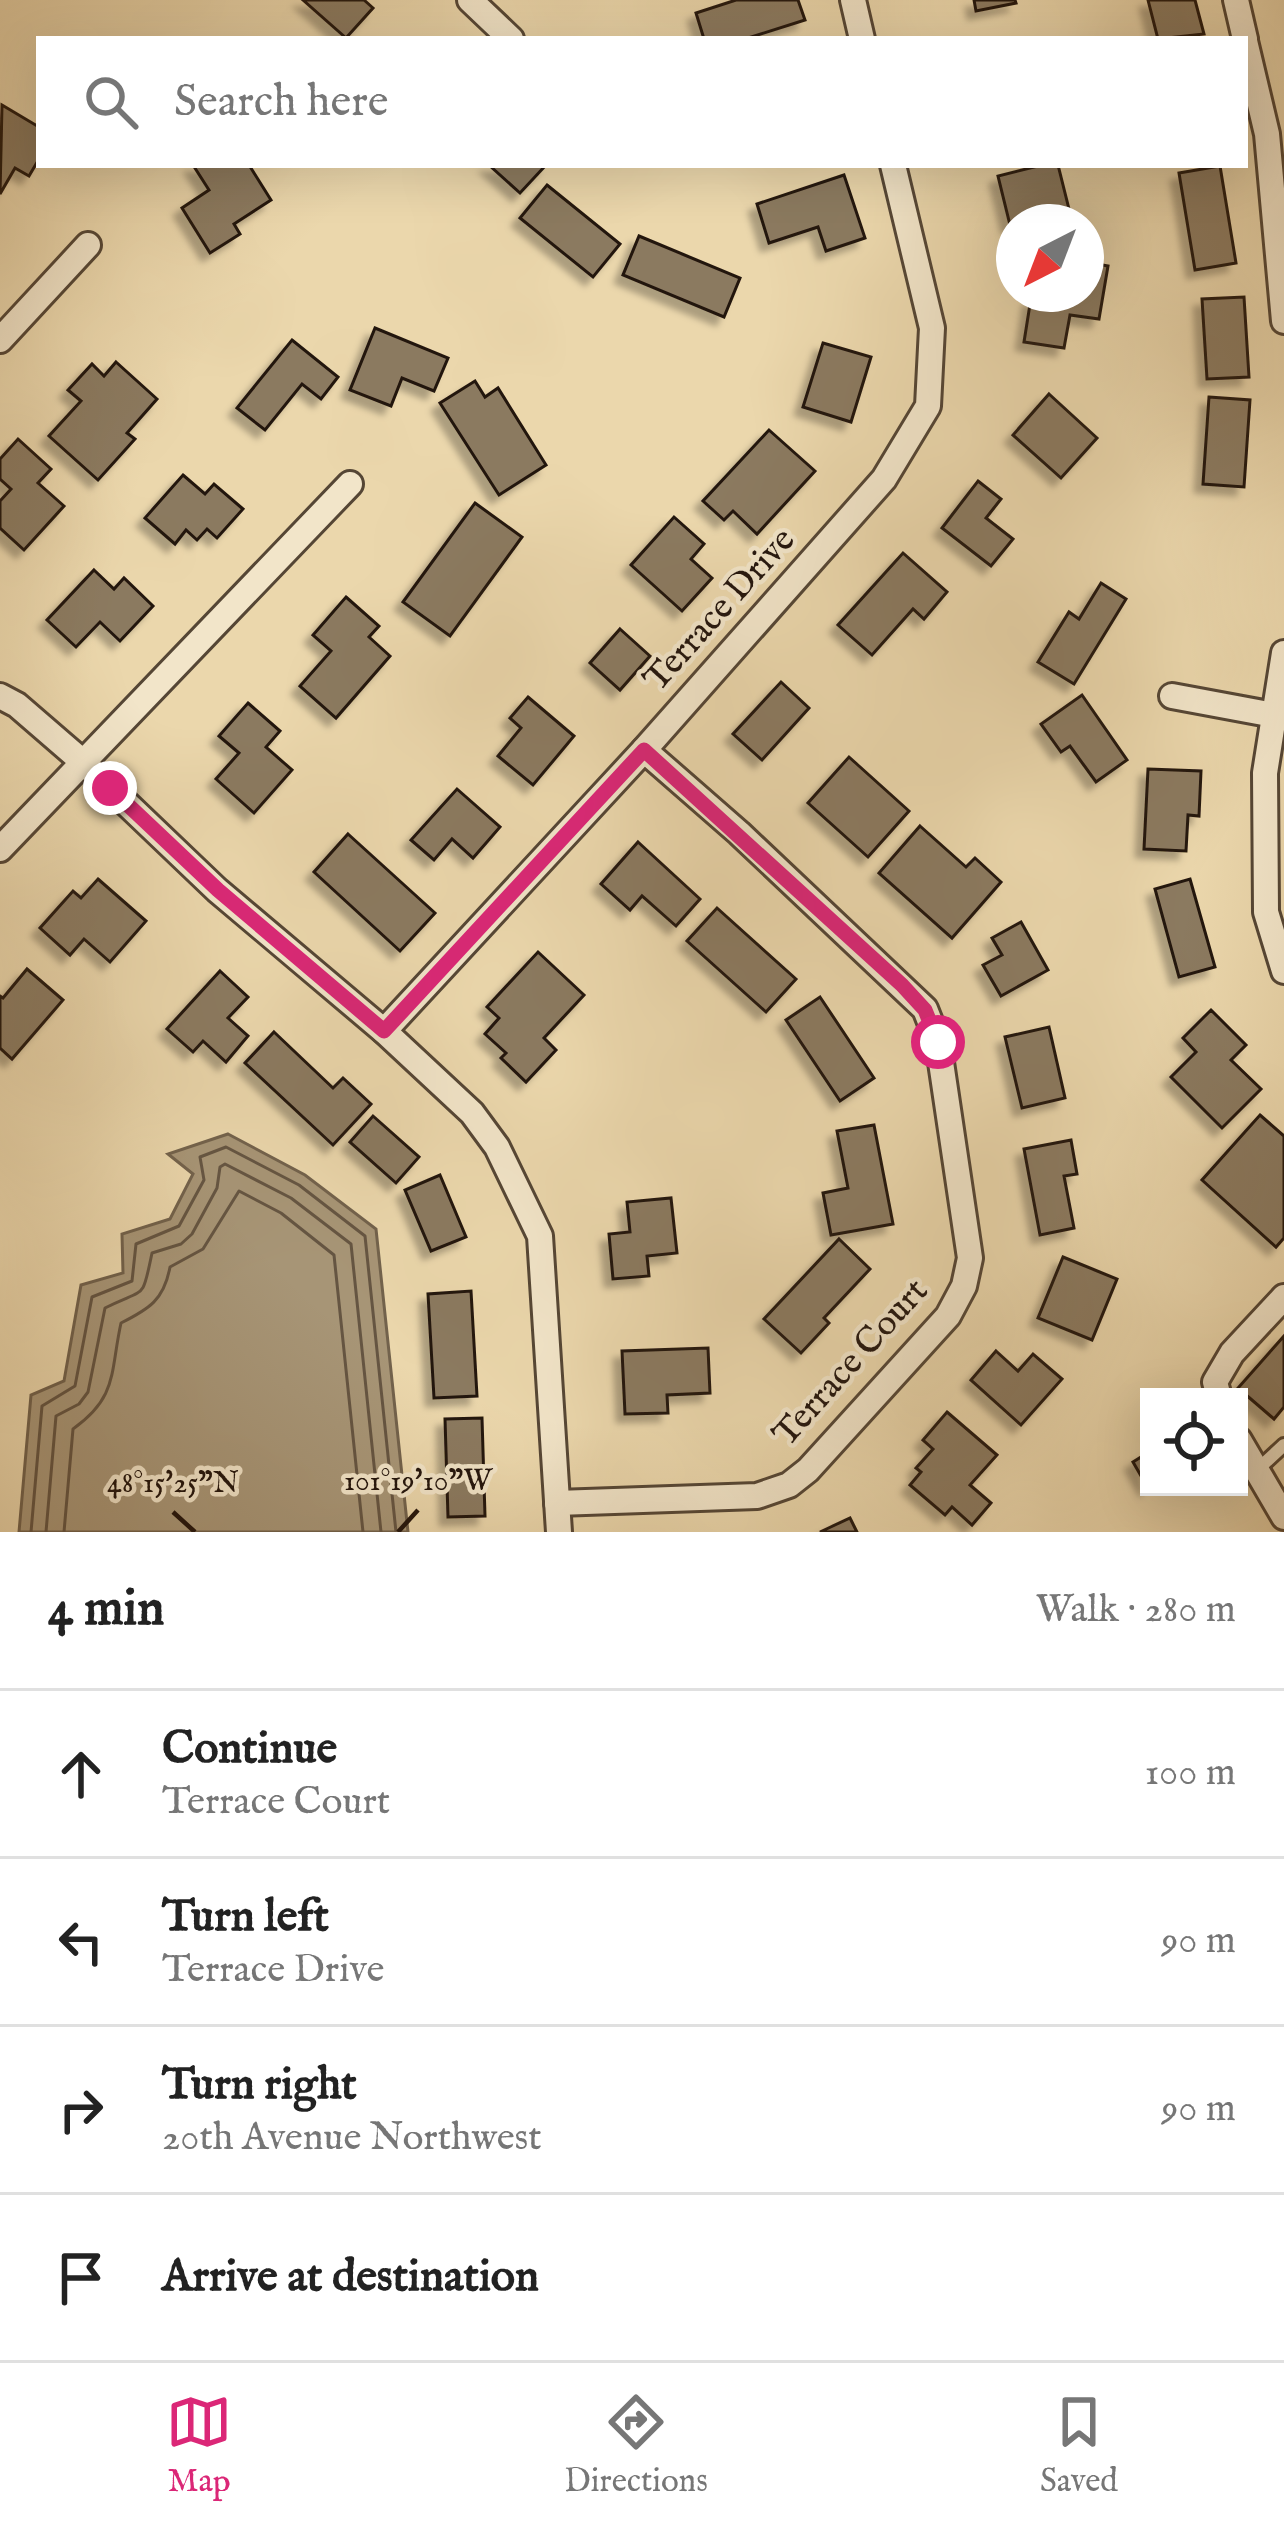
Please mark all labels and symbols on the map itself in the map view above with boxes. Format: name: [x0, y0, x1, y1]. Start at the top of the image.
north arrow: [996, 204, 1104, 312]
street label: Terrace Drive: [634, 518, 806, 702]
route end: [83, 761, 137, 815]
route start: [911, 1015, 965, 1069]
street label: Terrace Court: [763, 1269, 939, 1457]
text: 101°19'10"W: [344, 1463, 493, 1501]
text: 48°15'25"N: [107, 1465, 239, 1503]

